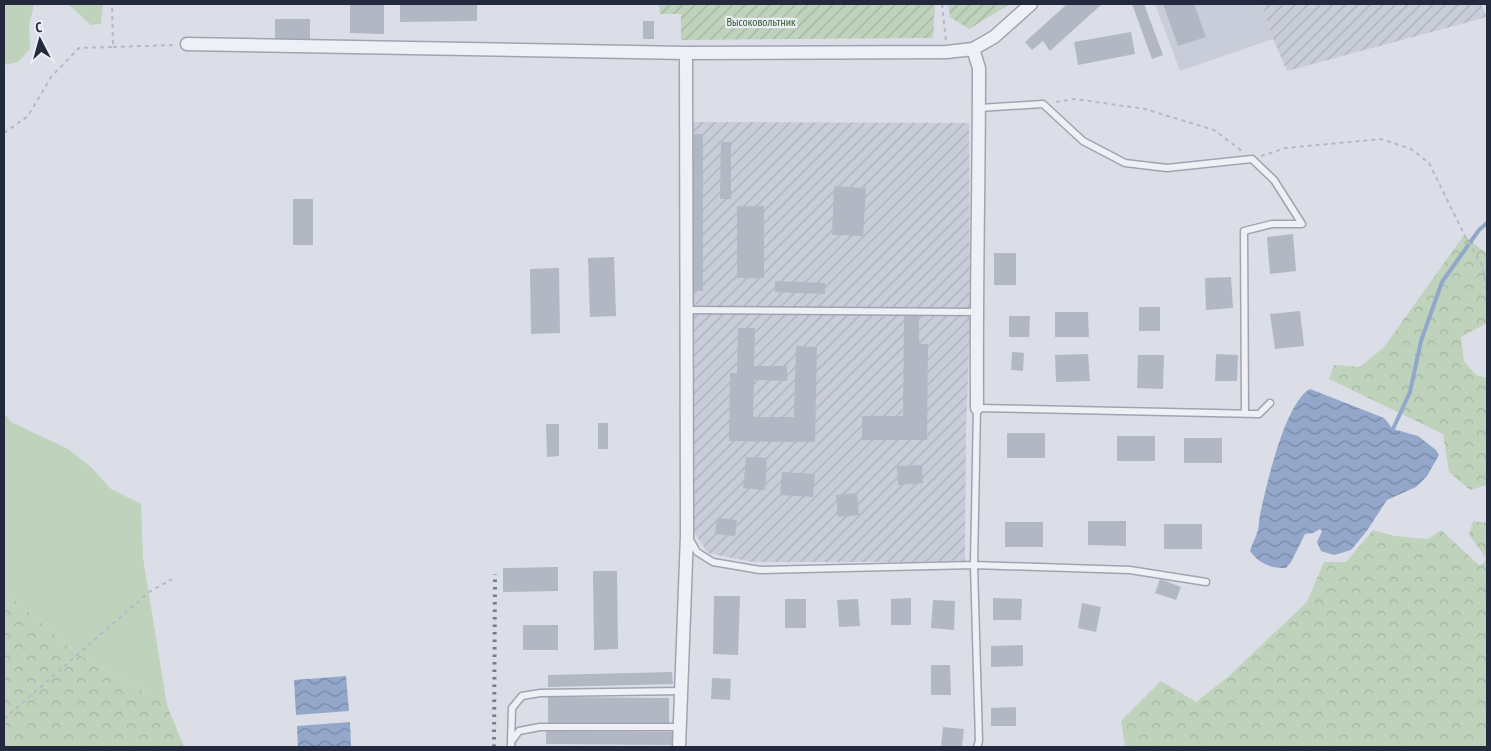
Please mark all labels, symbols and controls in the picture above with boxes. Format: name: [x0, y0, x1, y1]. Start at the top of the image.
park label: Высоковольтник: [726, 14, 796, 29]
north arrow: [15, 15, 65, 65]
text: С: [35, 18, 43, 36]

